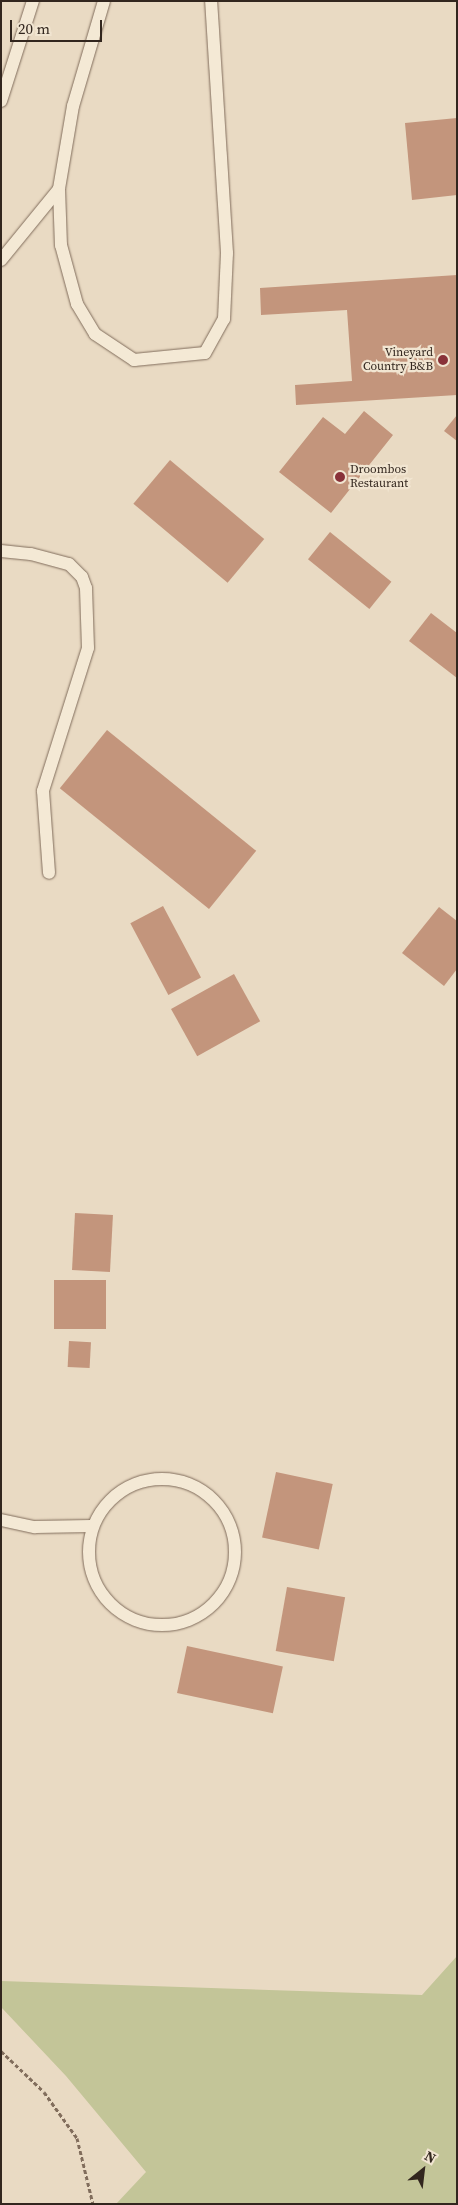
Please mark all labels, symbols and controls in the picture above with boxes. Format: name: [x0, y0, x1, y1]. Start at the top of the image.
scale bar: [12, 10, 105, 42]
text: 20 m: [18, 18, 50, 39]
place label: Vineyard Country B&B: [363, 346, 433, 374]
marker: Vineyard Country B&B: [437, 354, 449, 366]
place label: Droombos Restaurant: [350, 463, 408, 491]
marker: Droombos Restaurant: [334, 471, 346, 483]
north arrow: [398, 2145, 448, 2195]
text: N: [421, 2146, 440, 2168]

